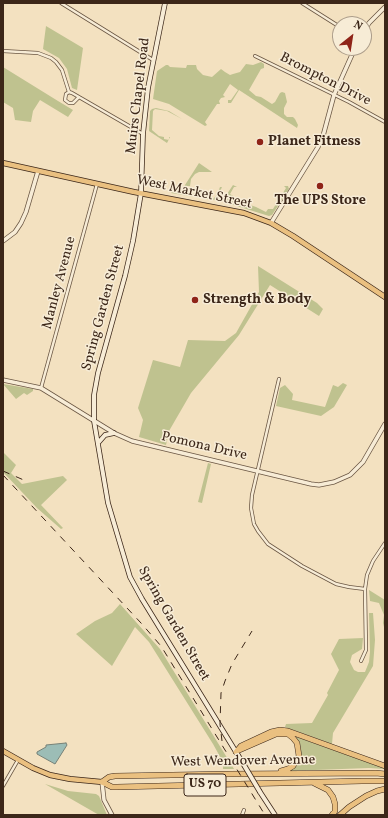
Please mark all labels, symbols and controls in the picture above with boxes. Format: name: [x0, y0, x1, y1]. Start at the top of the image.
north arrow: [332, 16, 372, 56]
text: N: [351, 18, 365, 35]
street label: Muirs Chapel Road: [124, 37, 154, 155]
street label: Brompton Drive: [277, 50, 373, 110]
place label: Planet Fitness: [268, 134, 361, 150]
marker: Planet Fitness: [255, 137, 265, 147]
street label: West Market Street: [135, 173, 253, 213]
marker: The UPS Store: [315, 181, 325, 191]
place label: The UPS Store: [274, 193, 366, 209]
street label: Manley Avenue: [40, 235, 80, 331]
street label: Spring Garden Street: [79, 243, 129, 373]
place label: Strength & Body: [203, 292, 311, 308]
marker: Strength & Body: [190, 295, 200, 305]
street label: Pomona Drive: [160, 429, 248, 465]
street label: Spring Garden Street: [133, 564, 213, 684]
street label: West Wendover Avenue: [170, 752, 316, 772]
road number: US 70: [184, 774, 226, 796]

